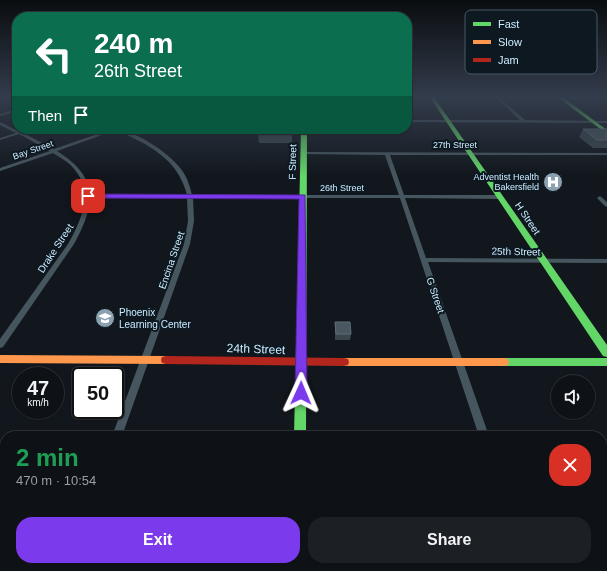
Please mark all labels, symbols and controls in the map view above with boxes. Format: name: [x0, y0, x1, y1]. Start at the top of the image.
legend: [465, 10, 597, 74]
text: Fast: [498, 18, 519, 30]
icon: left: [28, 28, 80, 80]
text: 240 m: [94, 28, 173, 59]
text: Slow: [498, 36, 522, 48]
text: Jam: [498, 54, 519, 66]
text: 26th Street: [94, 61, 182, 81]
icon: arrive: [70, 104, 92, 126]
text: Then: [28, 107, 62, 124]
street label: Bay Street: [12, 138, 55, 162]
street label: 27th Street: [433, 140, 478, 150]
street label: F Street: [287, 144, 298, 180]
hospital icon: Adventist Health Bakersfield: [542, 171, 564, 193]
place label: Adventist Health Bakersfield: [473, 172, 539, 192]
pin: [71, 179, 105, 213]
street label: 26th Street: [320, 183, 365, 193]
icon: arrive: [77, 185, 99, 207]
street label: H Street: [513, 200, 543, 237]
street label: Drake Street: [36, 222, 75, 275]
street label: Encina Street: [156, 230, 187, 290]
street label: 25th Street: [491, 246, 541, 257]
street label: G Street: [424, 276, 447, 315]
school or university icon: Phoenix Learning Center: [94, 307, 116, 329]
place label: Phoenix Learning Center: [119, 307, 191, 330]
street label: 24th Street: [226, 341, 286, 357]
speed limit sign: 50: [72, 367, 124, 419]
position arrow: [280, 372, 322, 414]
map controls: [551, 375, 595, 419]
button: sound: [551, 375, 595, 419]
text: 47: [27, 377, 49, 399]
text: km/h: [27, 397, 49, 408]
text: 2 min: [16, 444, 79, 471]
button: close: [549, 444, 591, 486]
text: 470 m · 10:54: [16, 473, 96, 488]
button: Exit: [16, 517, 300, 563]
button: Share: [308, 517, 591, 563]

